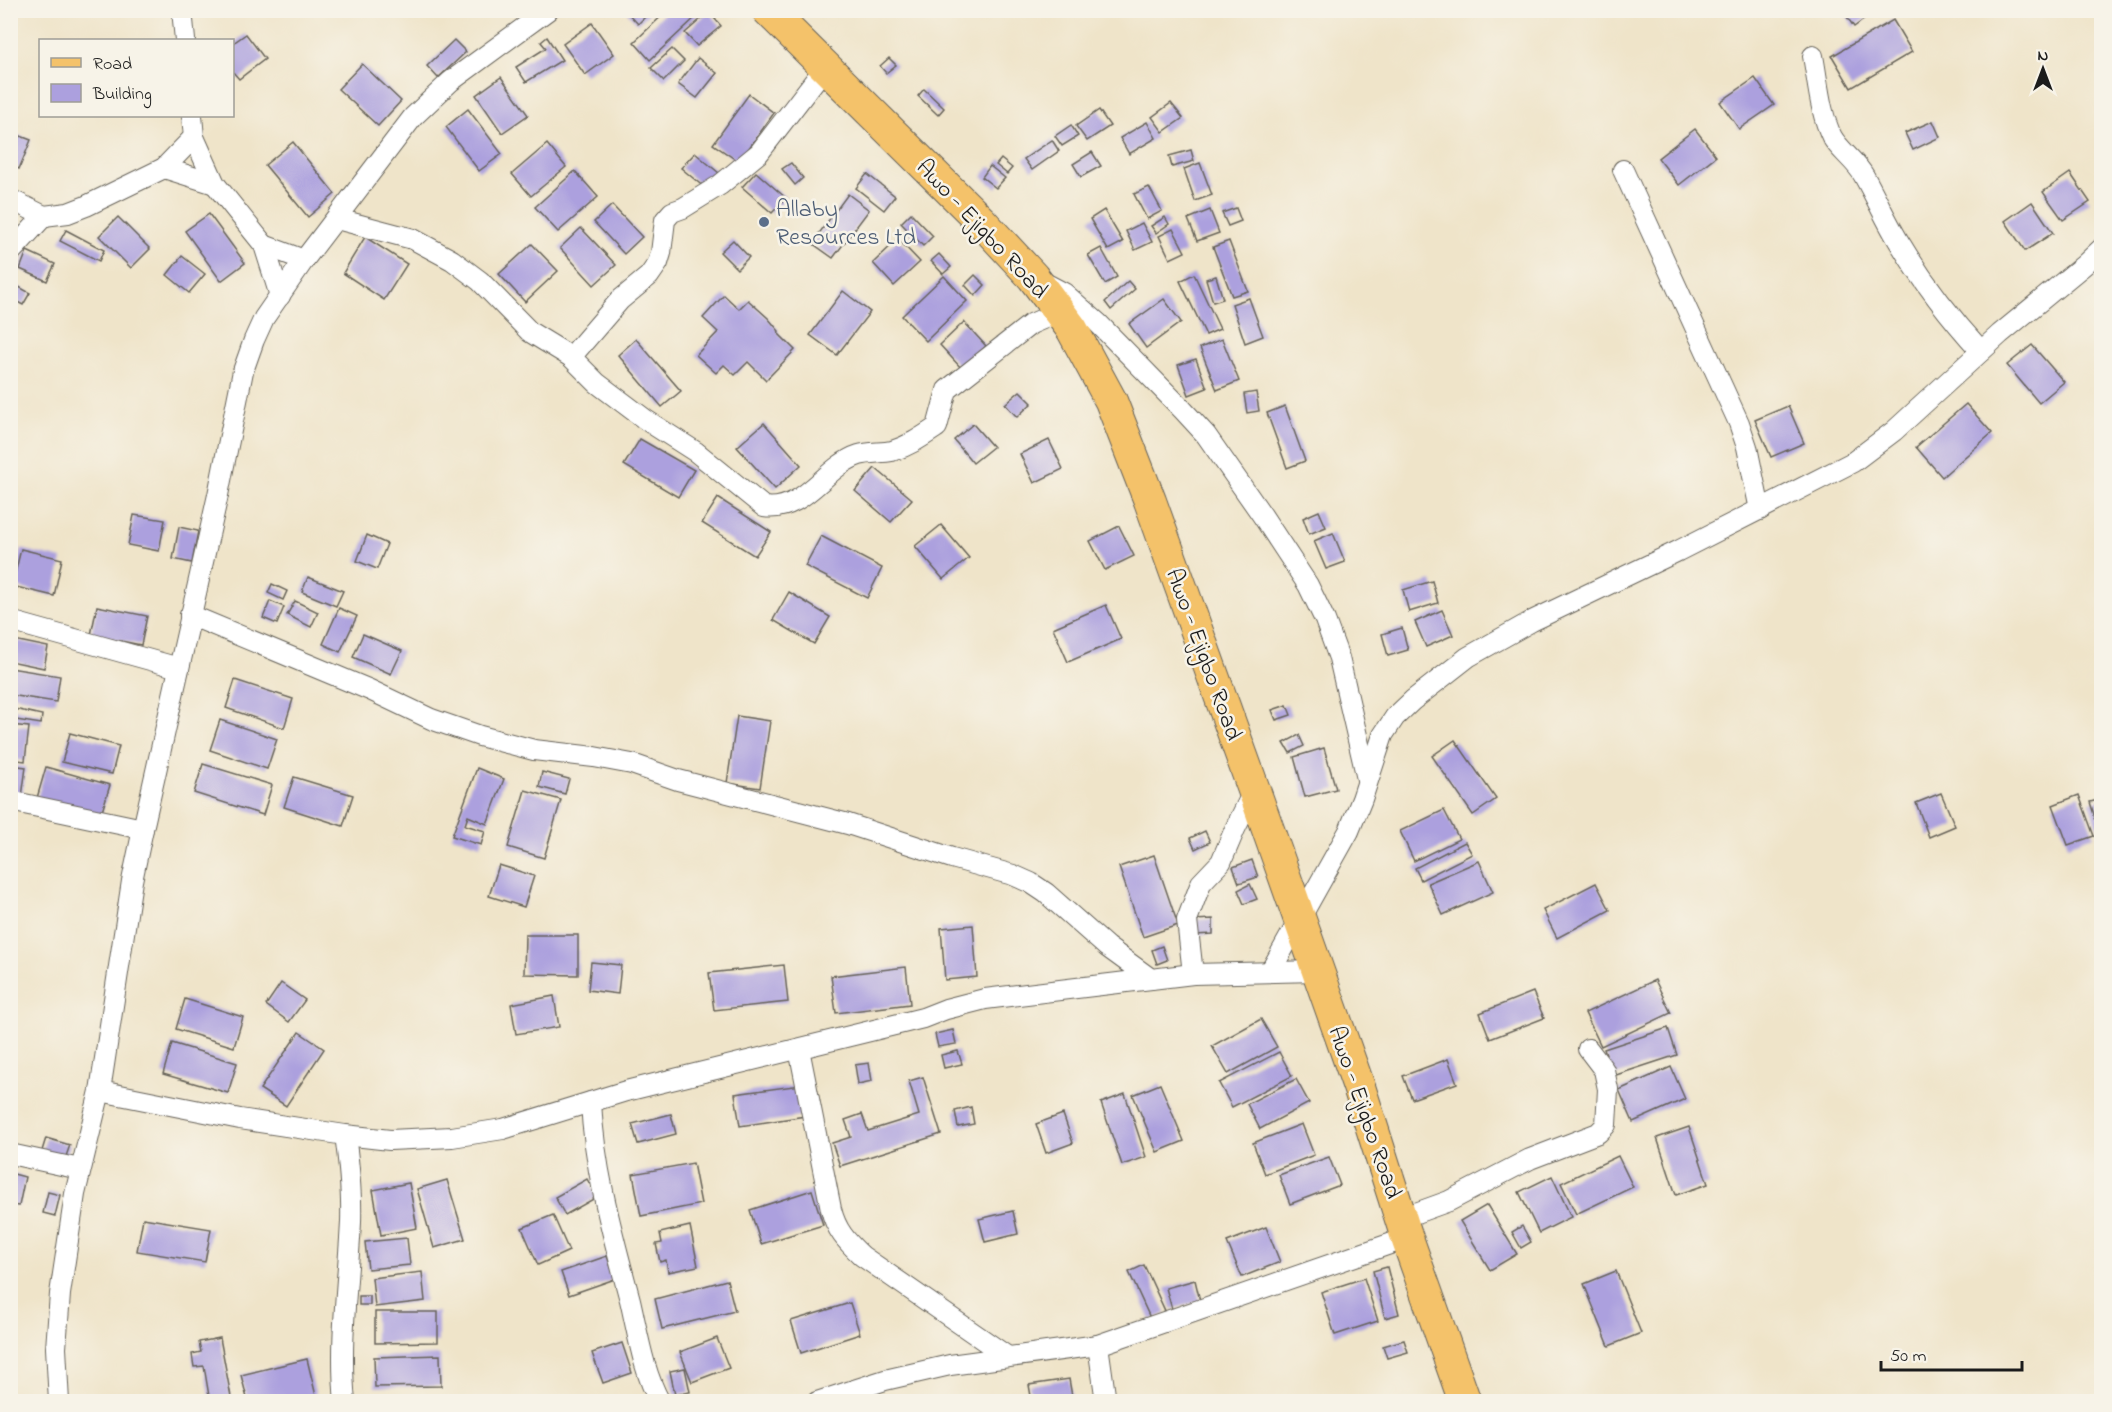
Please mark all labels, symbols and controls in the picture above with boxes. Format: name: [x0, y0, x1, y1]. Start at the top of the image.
legend: [39, 39, 234, 117]
north arrow: [2013, 39, 2073, 99]
text: N: [2038, 44, 2049, 68]
text: Road: [93, 52, 132, 78]
text: Building: [92, 82, 152, 109]
street label: Awo - Ejigbo Road: [907, 152, 1056, 308]
place label: Allaby Resources Ltd: [776, 193, 916, 256]
marker: Allaby Resources Ltd: [757, 215, 771, 229]
street label: Awo - Ejigbo Road: [1155, 564, 1250, 746]
street label: Awo - Ejigbo Road: [1318, 1022, 1410, 1204]
scale bar: [1881, 1334, 2022, 1372]
text: 50 m: [1890, 1344, 1927, 1370]

